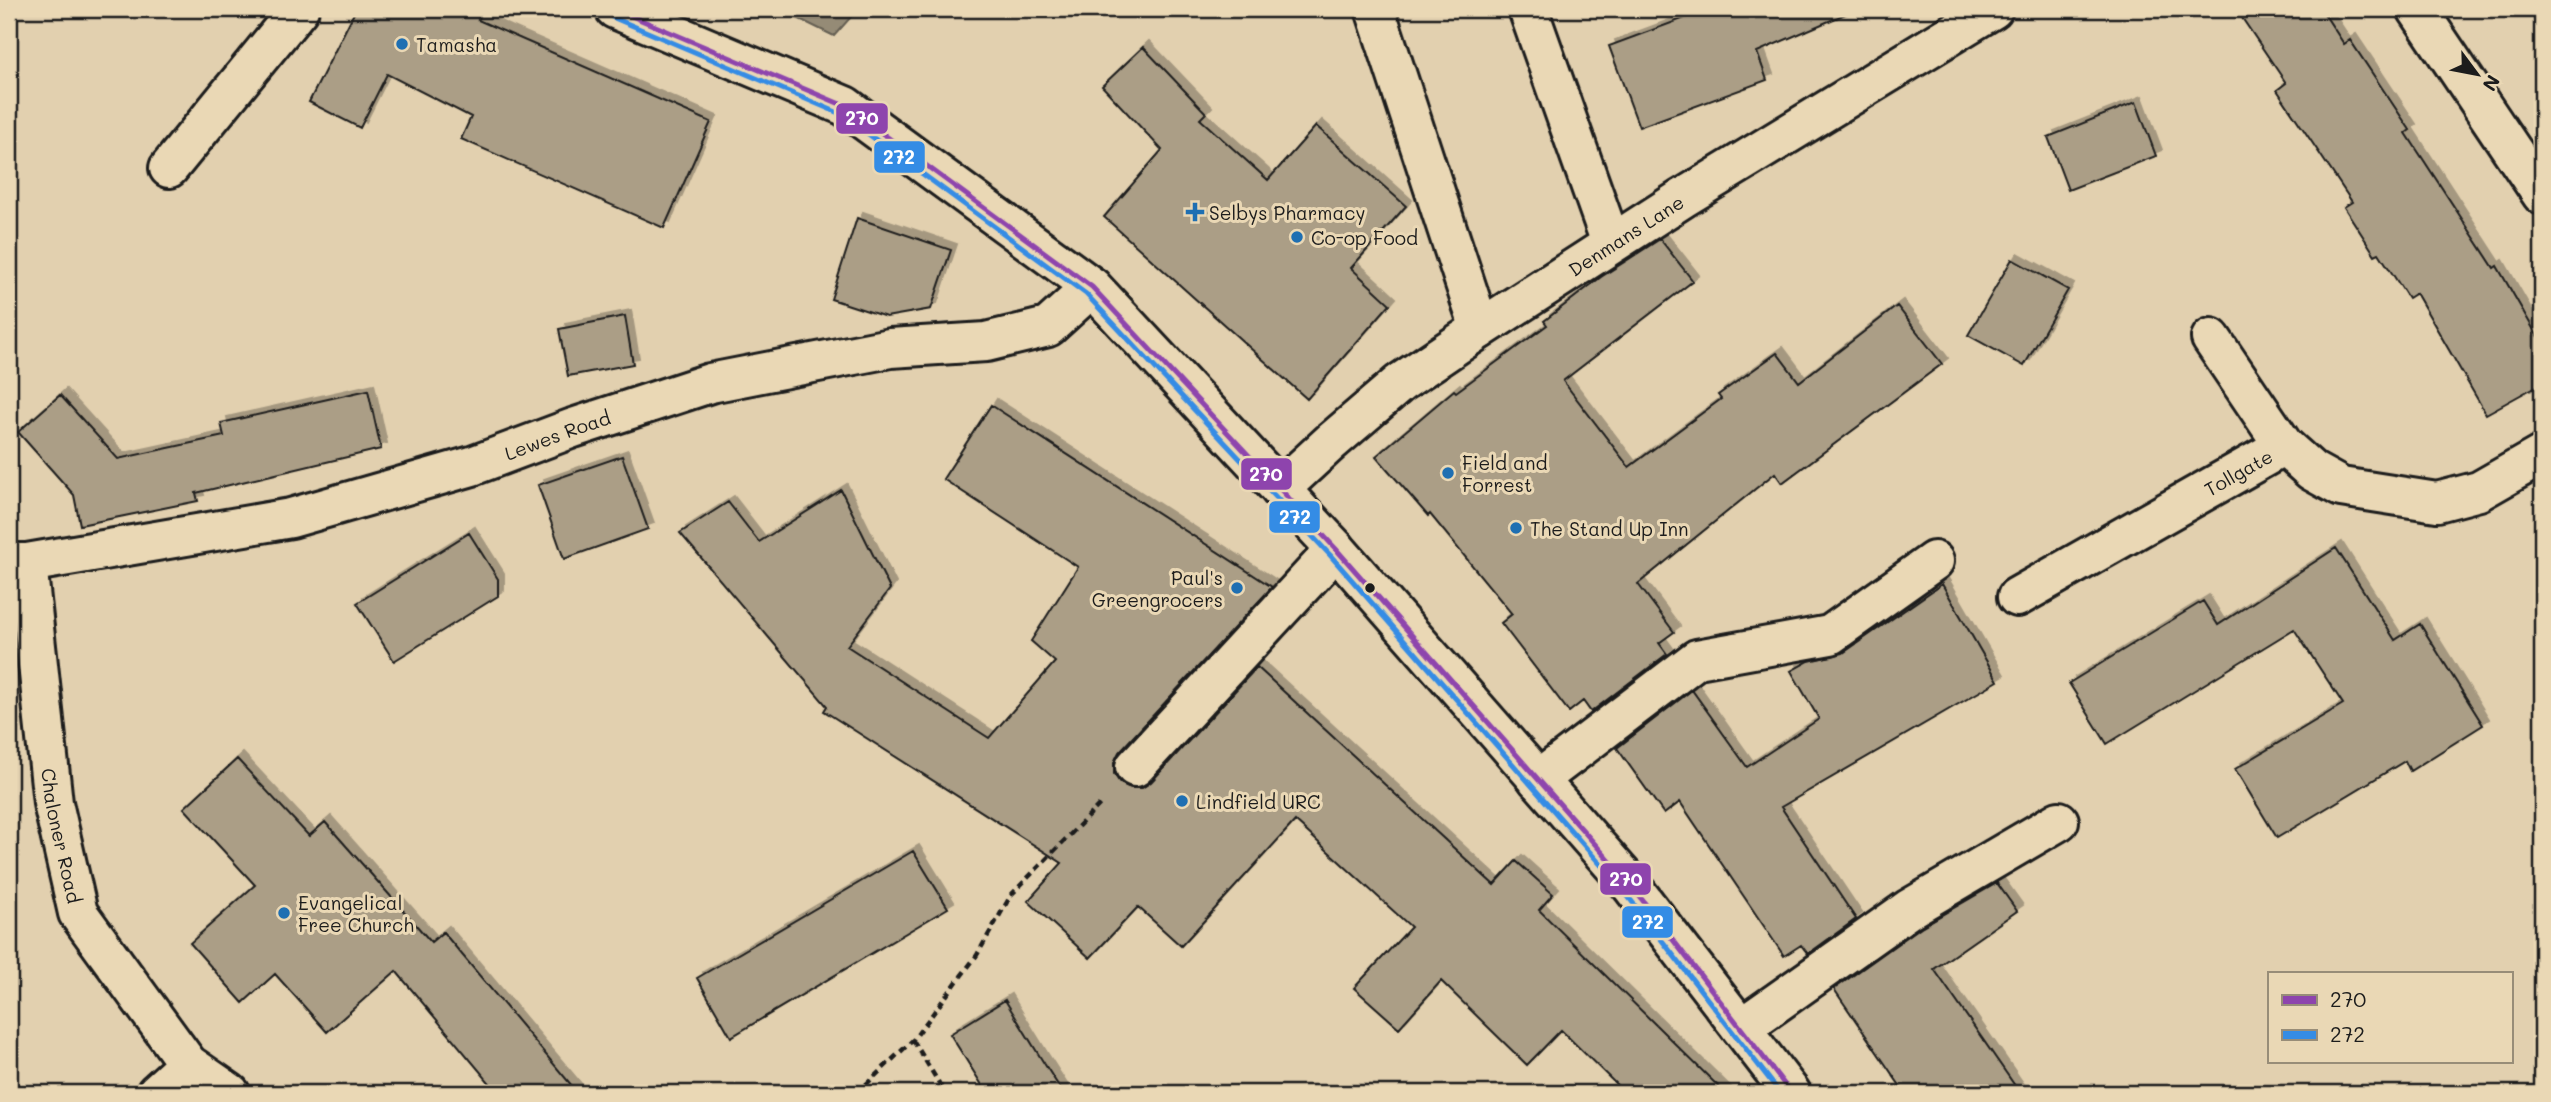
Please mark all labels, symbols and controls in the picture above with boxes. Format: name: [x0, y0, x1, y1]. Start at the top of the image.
place label: Tamasha: [416, 32, 497, 57]
marker: Tamasha: [394, 36, 410, 52]
north arrow: [2442, 38, 2512, 108]
text: N: [2477, 71, 2506, 96]
line badge: 270: [835, 102, 889, 135]
text: 270: [845, 105, 879, 130]
line badge: 272: [873, 140, 926, 174]
text: 272: [883, 144, 915, 169]
street label: Denmans Lane: [1563, 189, 1688, 281]
place label: Selbys Pharmacy: [1209, 200, 1365, 225]
marker: Selbys Pharmacy: [1187, 204, 1203, 220]
place label: Co-op Food: [1311, 225, 1418, 250]
marker: Co-op Food: [1289, 229, 1305, 245]
street label: Lewes Road: [501, 404, 613, 465]
street label: Tollgate: [2200, 443, 2277, 501]
place label: Field and Forrest: [1462, 450, 1548, 497]
line badge: 270: [1240, 457, 1293, 491]
text: 270: [1249, 461, 1283, 486]
marker: Field and Forrest: [1440, 465, 1456, 481]
line badge: 272: [1268, 500, 1321, 534]
text: 272: [1279, 504, 1311, 529]
place label: The Stand Up Inn: [1530, 516, 1689, 541]
marker: The Stand Up Inn: [1508, 520, 1524, 536]
place label: Paul's Greengrocers: [1092, 565, 1223, 612]
marker: Paul's Greengrocers: [1229, 580, 1245, 596]
unlabelled marker: [1363, 581, 1377, 595]
street label: Chaloner Road: [37, 767, 88, 906]
place label: Lindfield URC: [1196, 789, 1321, 814]
marker: Lindfield URC: [1174, 793, 1190, 809]
line badge: 270: [1599, 862, 1652, 896]
text: 270: [1609, 866, 1643, 891]
place label: Evangelical Free Church: [298, 890, 414, 937]
marker: Evangelical Free Church: [276, 905, 292, 921]
line badge: 272: [1621, 905, 1674, 939]
text: 272: [1632, 909, 1664, 934]
legend: [2268, 972, 2512, 1064]
text: 270: [2330, 985, 2366, 1012]
text: 272: [2330, 1020, 2365, 1047]

